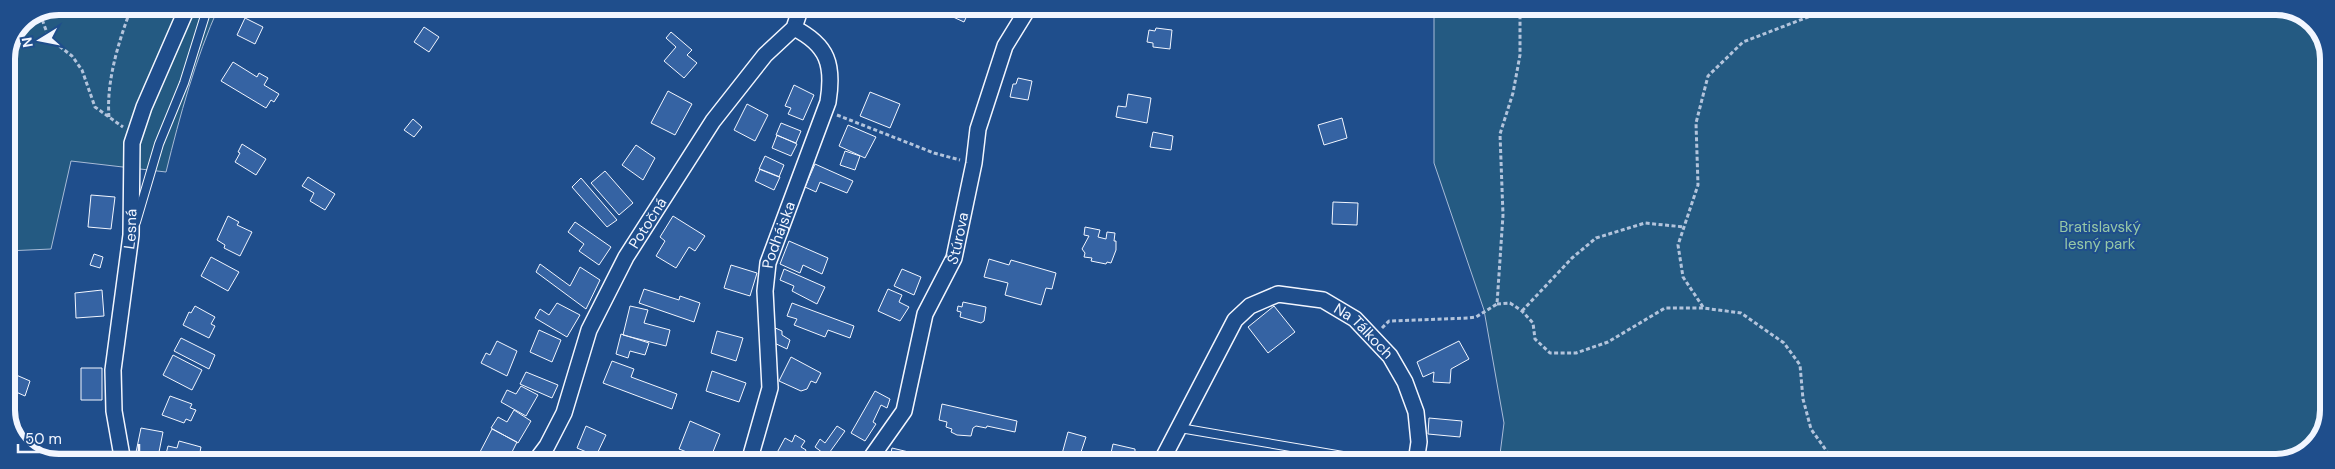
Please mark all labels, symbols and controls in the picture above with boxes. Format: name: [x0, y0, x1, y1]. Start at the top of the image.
north arrow: [15, 15, 65, 65]
text: N: [17, 36, 37, 49]
street label: Potočná: [624, 194, 671, 252]
street label: Podhájska: [757, 199, 800, 269]
street label: Lesná: [119, 209, 141, 250]
street label: Štúrova: [942, 210, 973, 268]
park label: Bratislavský lesný park: [2059, 217, 2142, 254]
street label: Na Tálkoch: [1330, 299, 1398, 363]
scale bar: [18, 422, 139, 454]
text: 50 m: [25, 429, 62, 449]

